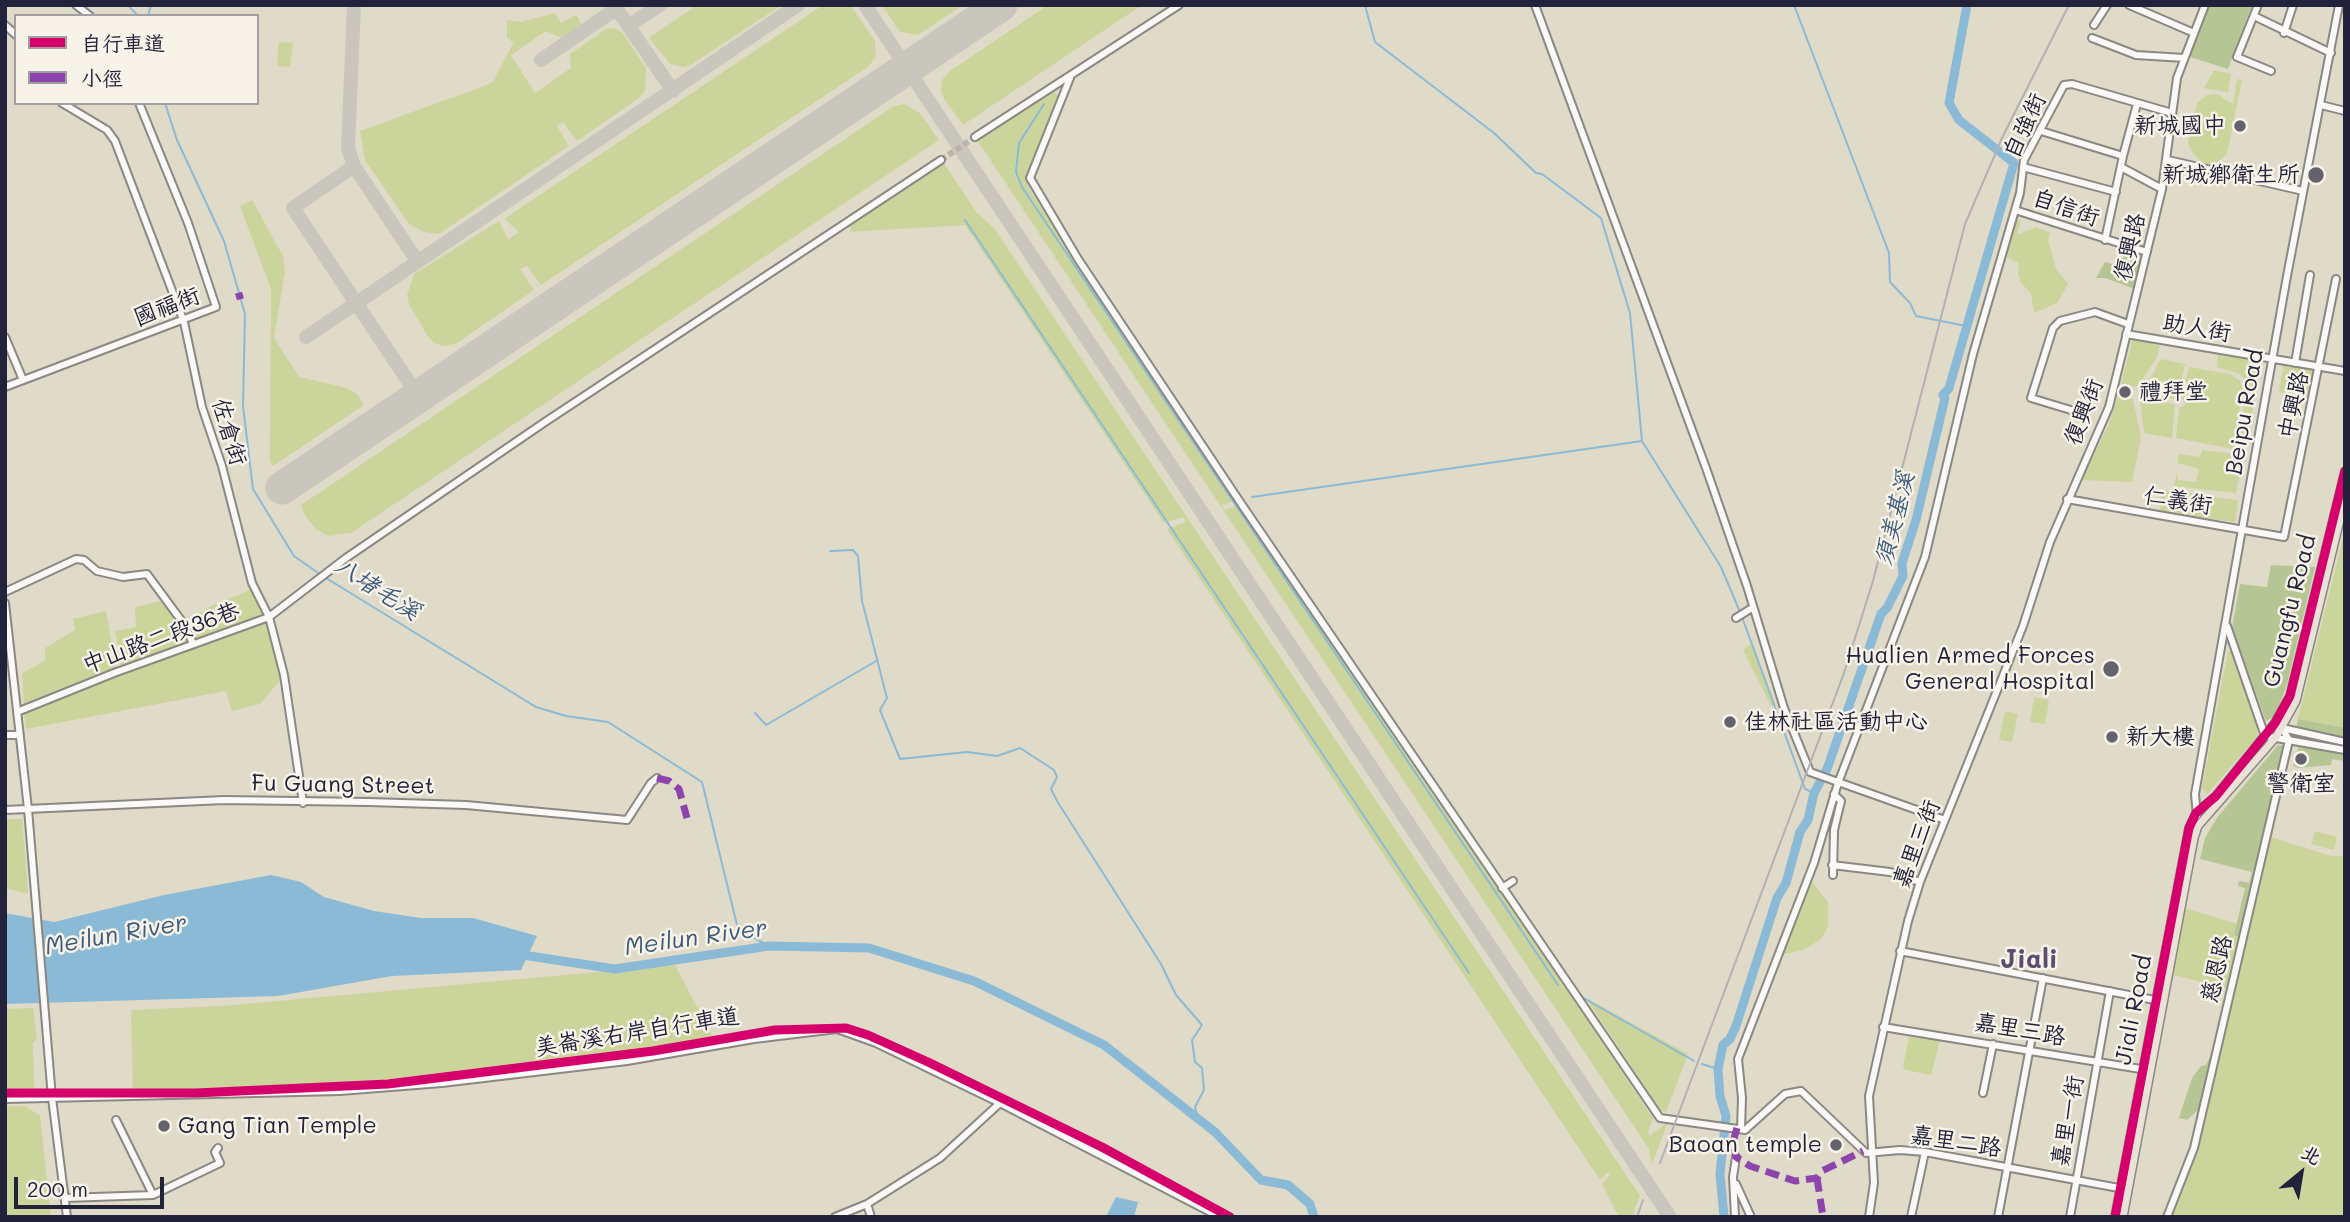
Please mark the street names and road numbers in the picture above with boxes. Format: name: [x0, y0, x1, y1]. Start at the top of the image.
street label: 自強街: [1998, 89, 2052, 163]
street label: 自信街: [2029, 184, 2103, 232]
street label: 復興路: [2109, 210, 2151, 284]
street label: 國福街: [130, 282, 204, 332]
street label: 助人街: [2161, 308, 2233, 348]
street label: Beipu Road: [2220, 347, 2270, 477]
street label: 中興路: [2273, 368, 2315, 442]
street label: 復興街: [2059, 375, 2109, 449]
street label: 佐倉街: [206, 395, 252, 469]
street label: 仁義街: [2142, 482, 2214, 520]
street label: Guangfu Road: [2258, 532, 2322, 690]
street label: 中山路二段36巷: [79, 597, 243, 679]
street label: Fu Guang Street: [251, 770, 435, 800]
street label: 嘉里三街: [1888, 796, 1946, 892]
street label: 慈恩路: [2196, 932, 2238, 1006]
street label: Jiali Road: [2110, 953, 2158, 1067]
street label: 美崙溪右岸自行車道: [533, 1002, 741, 1062]
street label: 嘉里三路: [1972, 1008, 2068, 1052]
street label: 嘉里一街: [2046, 1073, 2090, 1169]
street label: 嘉里二路: [1908, 1121, 2004, 1163]

